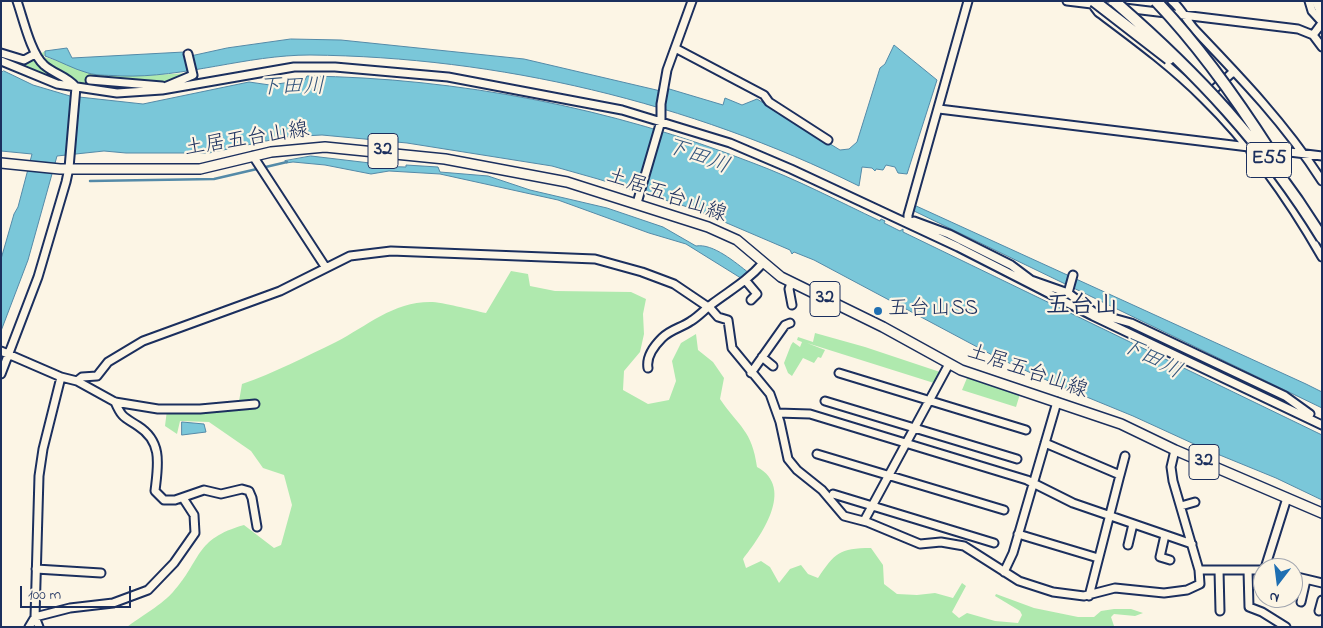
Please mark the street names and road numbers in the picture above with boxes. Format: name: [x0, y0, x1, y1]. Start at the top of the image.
street label: 土居五台山線: [183, 119, 311, 163]
road number: 32: [368, 134, 398, 168]
road number: E55: [1246, 142, 1292, 178]
street label: 土居五台山線: [602, 165, 730, 229]
road number: 32: [810, 282, 840, 316]
street label: 土居五台山線: [963, 341, 1091, 405]
road number: 32: [1189, 444, 1219, 480]

